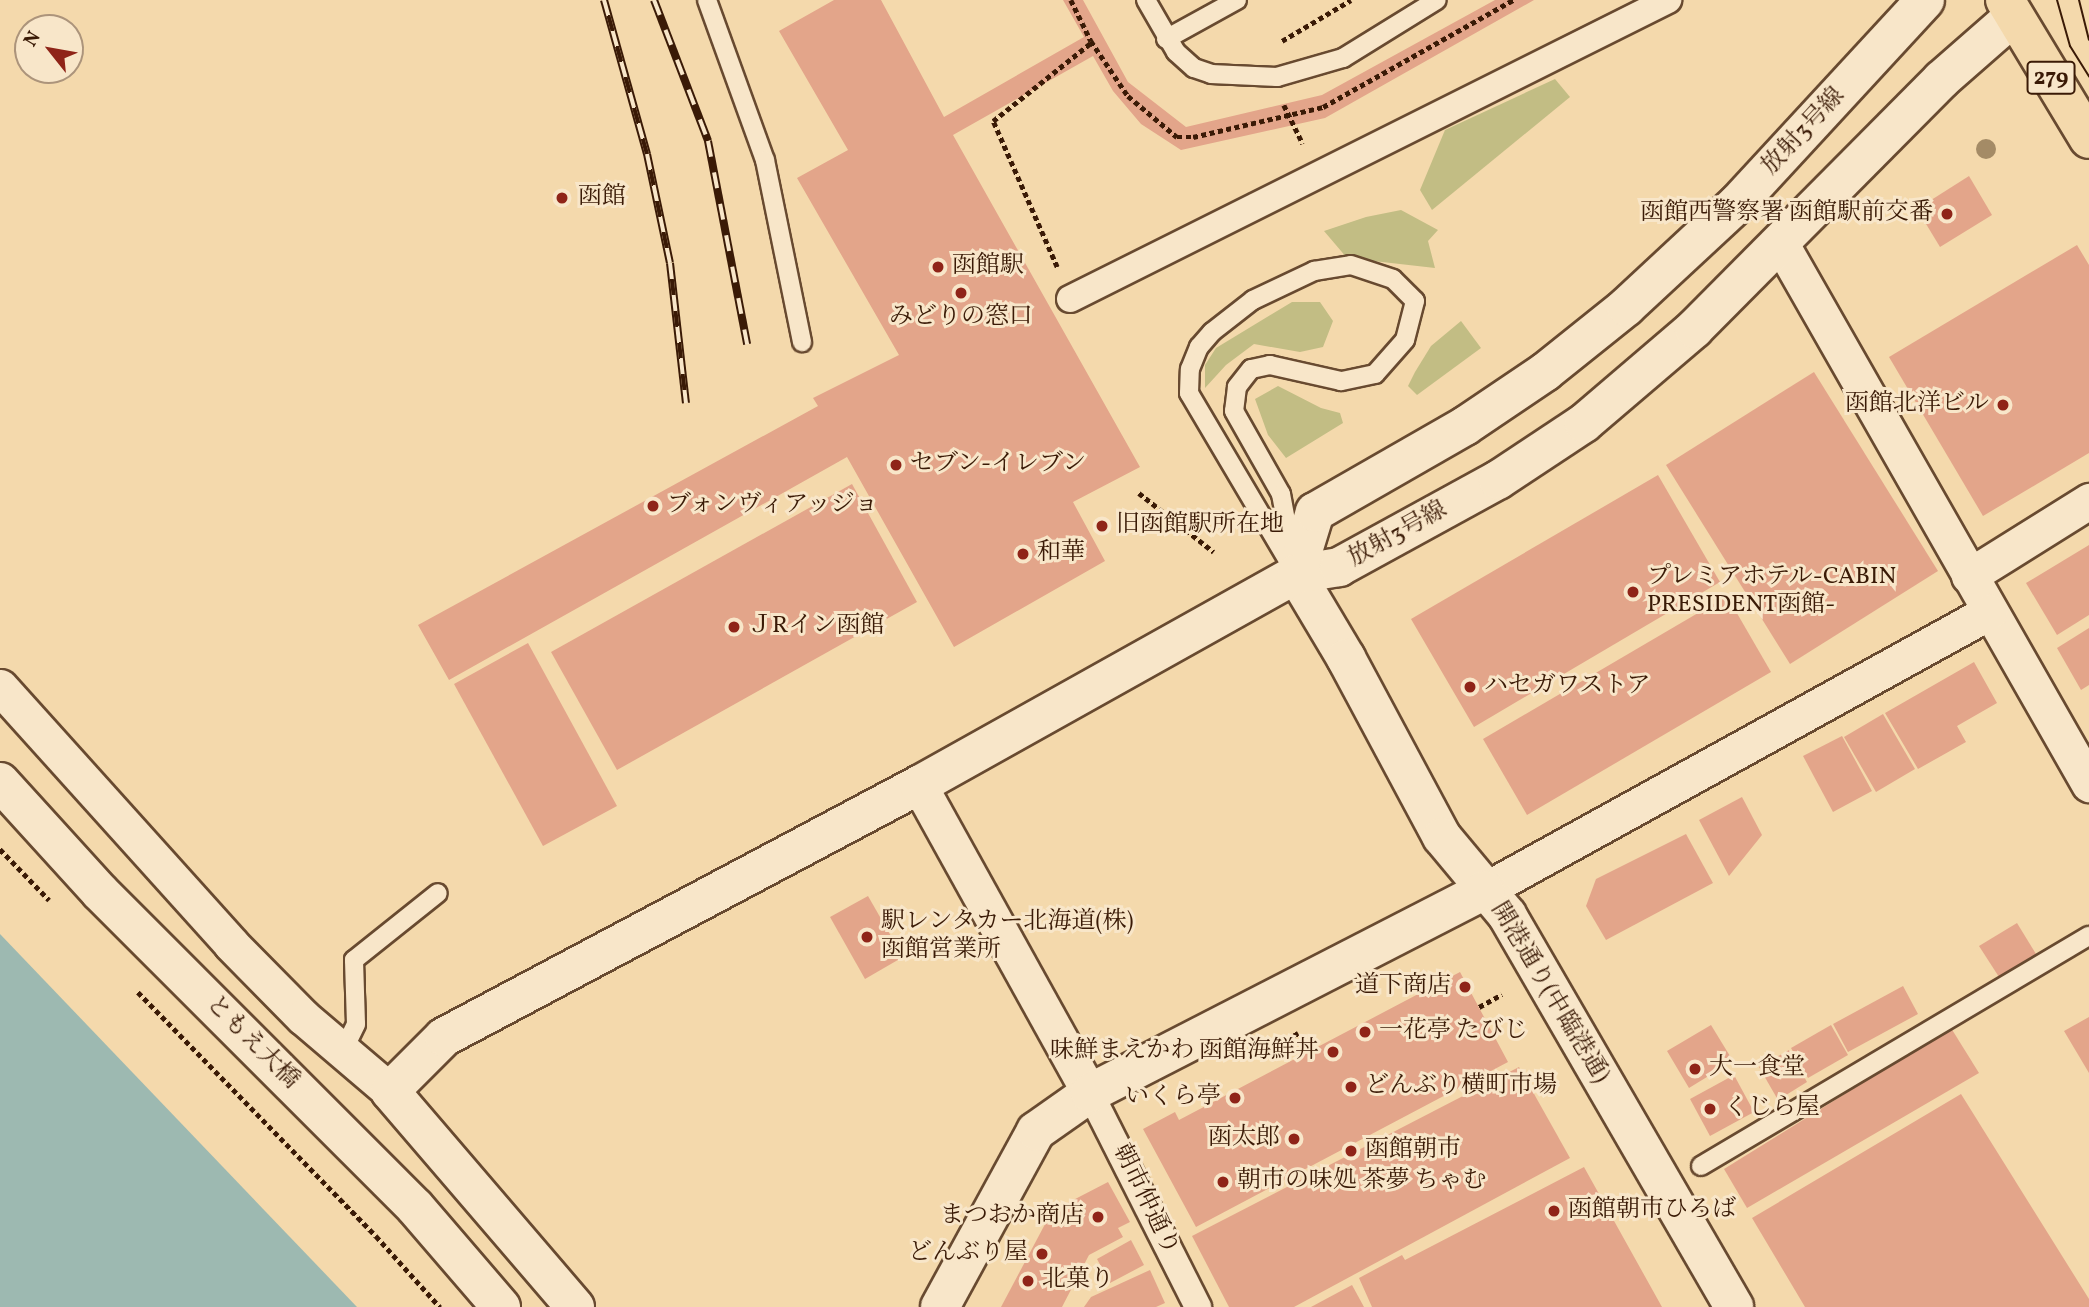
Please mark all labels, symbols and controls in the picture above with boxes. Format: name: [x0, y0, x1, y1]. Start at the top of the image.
north arrow: [14, 14, 84, 84]
text: N: [18, 27, 47, 52]
road number: 279: [2026, 58, 2076, 97]
street label: 放射3号線: [1757, 83, 1851, 181]
place label: 函館: [578, 184, 626, 212]
marker: 函館: [552, 188, 572, 208]
place label: 函館西警察署 函館駅前交番: [1640, 200, 1933, 228]
marker: 函館西警察署 函館駅前交番: [1939, 206, 1955, 222]
place label: 函館駅: [952, 253, 1024, 281]
marker: 函館駅: [930, 259, 946, 275]
marker: みどりの窓口: [953, 285, 969, 301]
place label: みどりの窓口: [889, 304, 1033, 332]
place label: 函館北洋ビル: [1845, 391, 1989, 419]
marker: 函館北洋ビル: [1995, 397, 2011, 413]
place label: セブン-イレブン: [910, 451, 1088, 479]
marker: セブン-イレブン: [888, 457, 904, 473]
place label: ブォンヴィアッジョ: [667, 492, 883, 520]
street label: 放射3号線: [1344, 496, 1452, 574]
marker: ブォンヴィアッジョ: [645, 498, 661, 514]
place label: 旧函館駅所在地: [1116, 512, 1284, 540]
marker: 旧函館駅所在地: [1094, 518, 1110, 534]
place label: 和華: [1037, 540, 1085, 568]
marker: 和華: [1015, 546, 1031, 562]
place label: プレミアホテル-CABIN PRESIDENT函館-: [1647, 564, 1899, 620]
marker: プレミアホテル-CABIN PRESIDENT函館-: [1625, 584, 1641, 600]
place label: ＪRイン函館: [748, 613, 884, 641]
marker: ＪRイン函館: [726, 619, 742, 635]
place label: ハセガワストア: [1484, 673, 1652, 701]
marker: ハセガワストア: [1462, 679, 1478, 695]
street label: 開港通り(中臨港通): [1484, 897, 1614, 1089]
place label: 駅レンタカー北海道(株) 函館営業所: [881, 909, 1135, 965]
marker: 駅レンタカー北海道(株) 函館営業所: [859, 929, 875, 945]
place label: 道下商店: [1355, 973, 1451, 1001]
marker: 道下商店: [1457, 979, 1473, 995]
street label: ともえ大橋: [199, 990, 305, 1096]
place label: 一花亭 たびじ: [1379, 1018, 1528, 1046]
marker: 一花亭 たびじ: [1357, 1024, 1373, 1040]
place label: 味鮮まえかわ 函館海鮮丼: [1050, 1038, 1319, 1066]
marker: 味鮮まえかわ 函館海鮮丼: [1325, 1044, 1341, 1060]
place label: 大一食堂: [1709, 1055, 1805, 1083]
marker: 大一食堂: [1687, 1061, 1703, 1077]
place label: どんぶり横町市場: [1365, 1073, 1557, 1101]
marker: どんぶり横町市場: [1343, 1079, 1359, 1095]
place label: いくら亭: [1125, 1084, 1221, 1112]
marker: いくら亭: [1227, 1090, 1243, 1106]
place label: くじら屋: [1724, 1095, 1820, 1123]
marker: くじら屋: [1702, 1101, 1718, 1117]
place label: 函太郎: [1208, 1125, 1280, 1153]
marker: 函太郎: [1286, 1131, 1302, 1147]
place label: 函館朝市: [1365, 1137, 1461, 1165]
street label: 朝市仲通り: [1106, 1140, 1184, 1260]
marker: 函館朝市: [1343, 1143, 1359, 1159]
place label: 朝市の味処 茶夢 ちゃむ: [1237, 1168, 1487, 1196]
marker: 朝市の味処 茶夢 ちゃむ: [1215, 1174, 1231, 1190]
place label: 函館朝市ひろば: [1568, 1197, 1736, 1225]
place label: まつおか商店: [940, 1203, 1084, 1231]
marker: 函館朝市ひろば: [1546, 1203, 1562, 1219]
marker: まつおか商店: [1090, 1209, 1106, 1225]
place label: どんぶり屋: [908, 1240, 1028, 1268]
marker: どんぶり屋: [1034, 1246, 1050, 1262]
place label: 北菓り: [1042, 1267, 1114, 1295]
marker: 北菓り: [1020, 1273, 1036, 1289]

